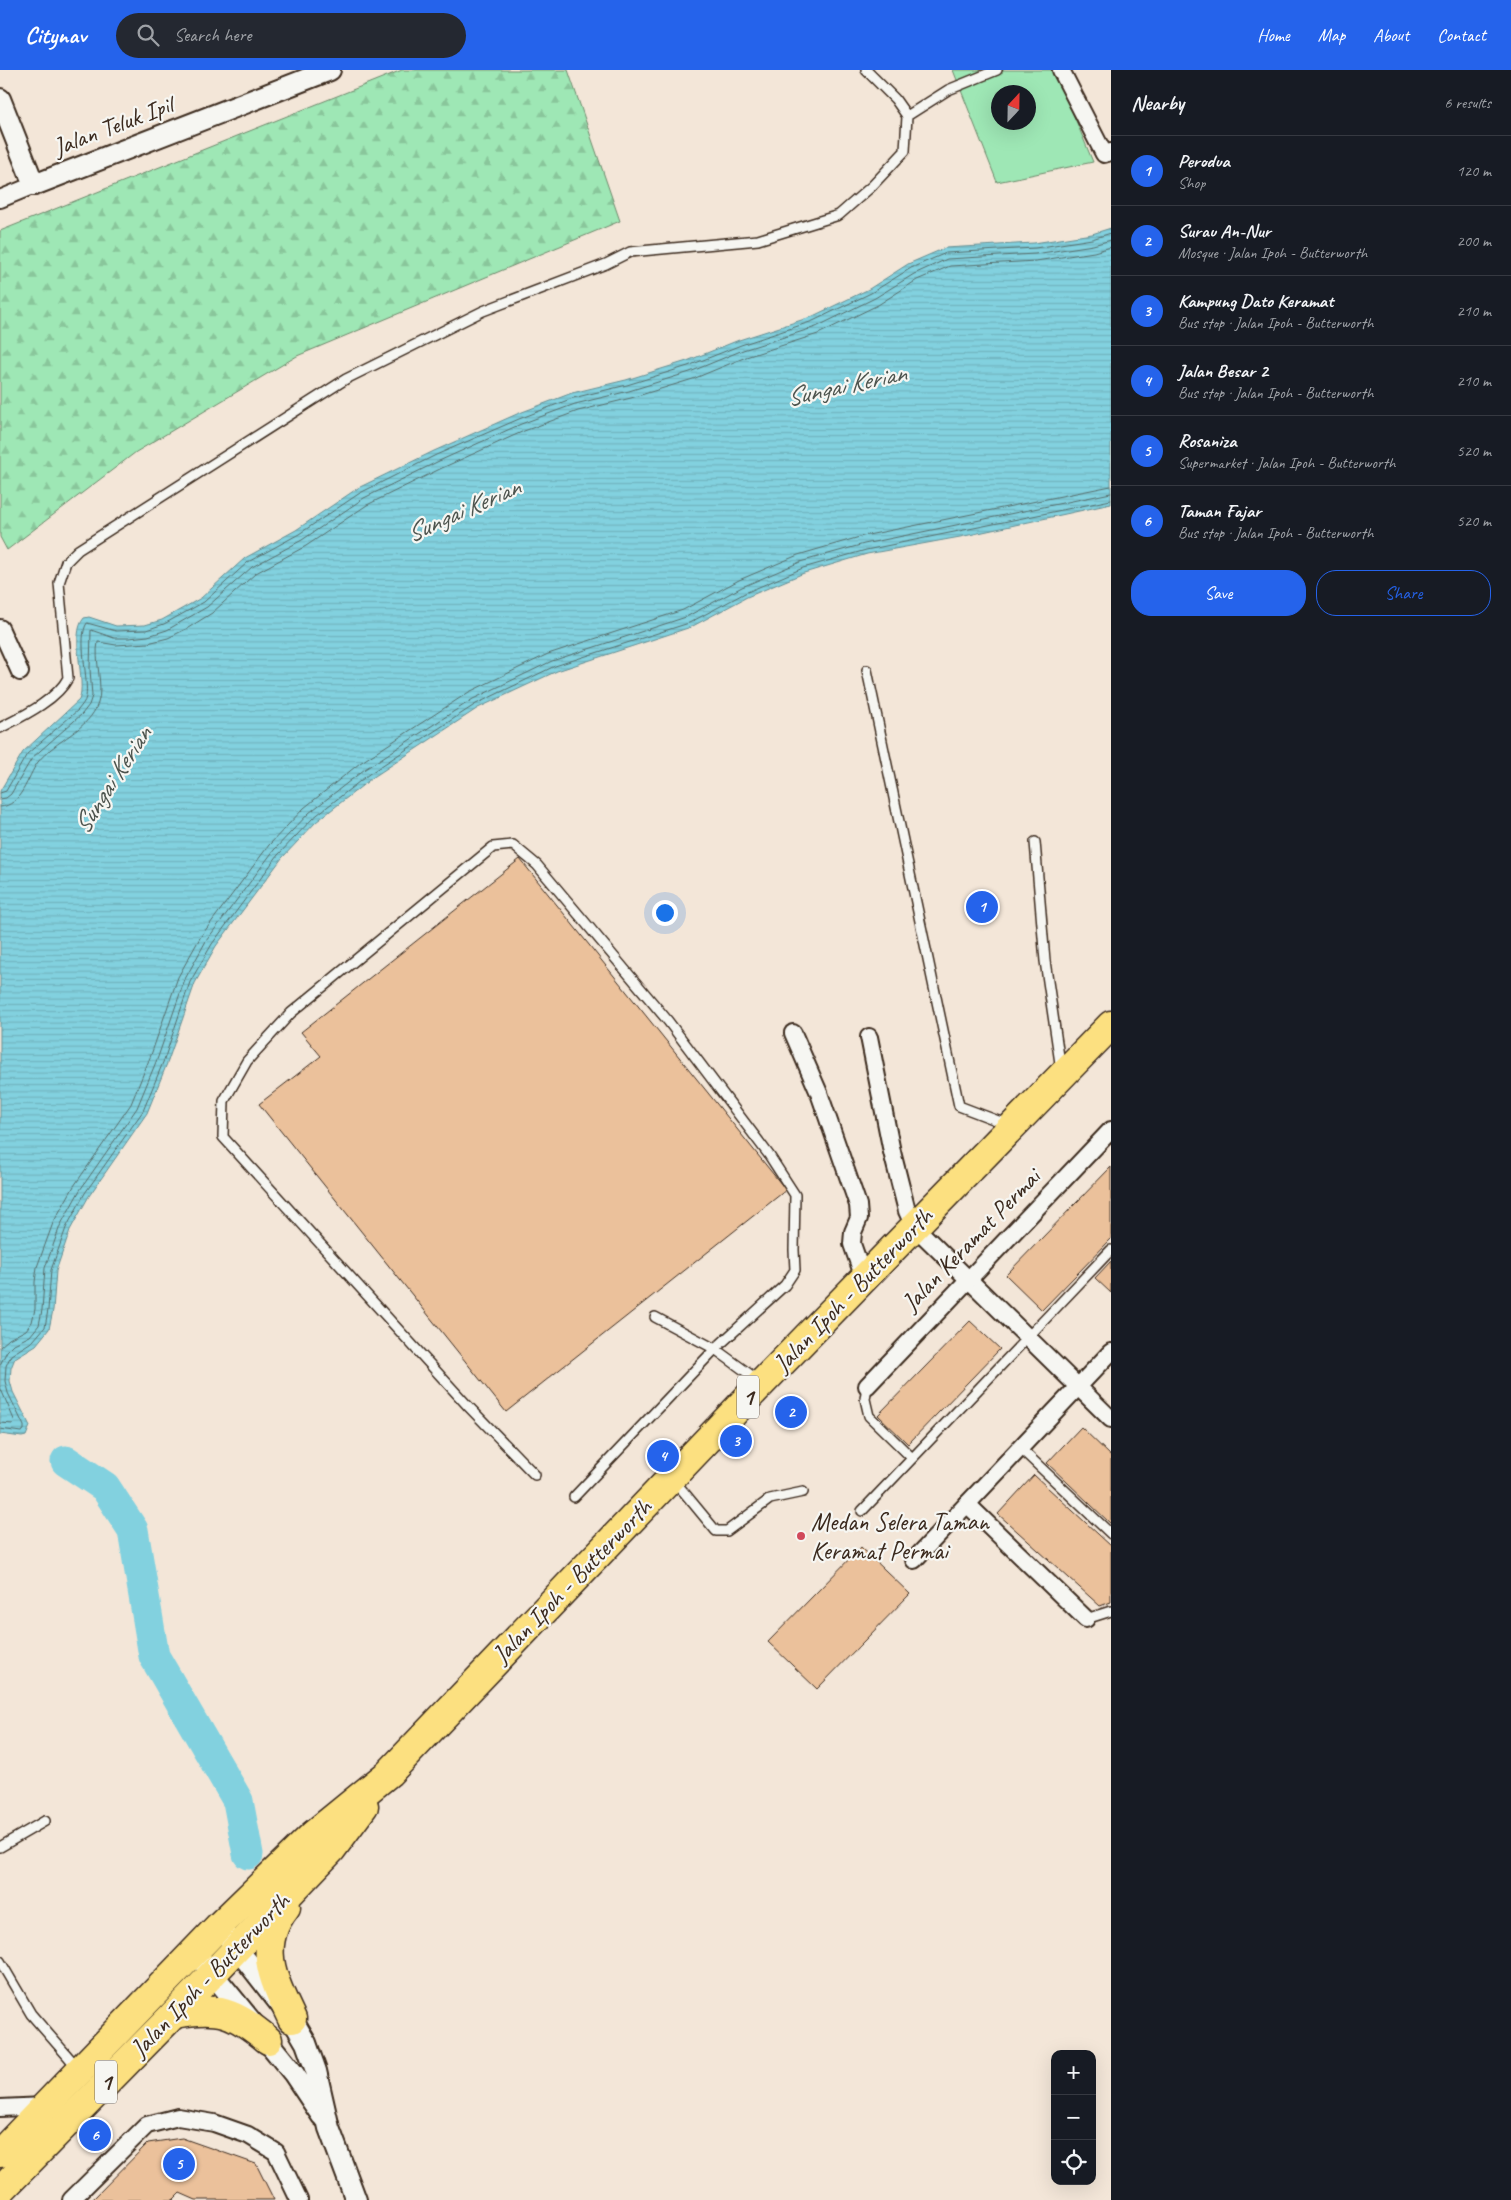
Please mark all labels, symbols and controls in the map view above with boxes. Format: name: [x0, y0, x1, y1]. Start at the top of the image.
search box: [116, 13, 466, 58]
text: Citynav: [25, 20, 86, 50]
icon: search: [134, 21, 162, 49]
text: Search here: [174, 23, 251, 47]
text: Home: [1257, 24, 1290, 46]
text: Map: [1318, 24, 1345, 46]
text: About: [1373, 24, 1409, 46]
text: Contact: [1437, 24, 1486, 46]
north arrow: [991, 85, 1036, 130]
street label: Jalan Teluk Ipil: [48, 87, 182, 164]
text: Nearby: [1131, 90, 1184, 116]
text: 6 results: [1444, 93, 1491, 113]
text: Perodua: [1178, 149, 1230, 173]
text: 1: [1143, 161, 1151, 181]
text: 120 m: [1457, 161, 1491, 181]
text: Shop: [1178, 173, 1205, 193]
text: Surau An-Nur: [1178, 219, 1271, 243]
text: 2: [1143, 231, 1151, 251]
text: 200 m: [1457, 231, 1491, 251]
text: Mosque · Jalan Ipoh - Butterworth: [1178, 243, 1367, 263]
text: Kampung Dato Keramat: [1178, 289, 1333, 313]
text: 3: [1143, 301, 1151, 321]
text: 210 m: [1457, 301, 1491, 321]
text: Bus stop · Jalan Ipoh - Butterworth: [1178, 313, 1373, 333]
water label: Sungai Kerian: [783, 356, 911, 414]
text: Jalan Besar 2: [1178, 359, 1268, 383]
text: 4: [1143, 371, 1151, 391]
text: 210 m: [1457, 371, 1491, 391]
text: Bus stop · Jalan Ipoh - Butterworth: [1178, 383, 1373, 403]
text: Rosaniza: [1178, 429, 1236, 453]
text: 5: [1144, 441, 1150, 461]
text: 520 m: [1457, 441, 1491, 461]
text: Supermarket · Jalan Ipoh - Butterworth: [1178, 453, 1395, 473]
water label: Sungai Kerian: [401, 469, 527, 550]
text: Taman Fajar: [1178, 499, 1261, 523]
text: 6: [1143, 511, 1151, 531]
text: 520 m: [1457, 511, 1491, 531]
text: Bus stop · Jalan Ipoh - Butterworth: [1178, 523, 1373, 543]
button: Save: [1131, 570, 1306, 616]
button: Share: [1316, 570, 1491, 616]
water label: Sungai Kerian: [65, 718, 160, 840]
pin: 1: [966, 888, 998, 926]
your location: [652, 900, 678, 926]
street label: Jalan Keramat Permai: [894, 1160, 1049, 1319]
street label: Jalan Ipoh - Butterworth: [766, 1200, 941, 1380]
road number: 1: [737, 1375, 759, 1418]
pin: 2: [775, 1393, 807, 1431]
pin: 3: [720, 1422, 752, 1460]
pin: 4: [647, 1437, 679, 1475]
street label: Jalan Ipoh - Butterworth: [485, 1491, 660, 1671]
place label: Medan Selera Taman Keramat Permai: [811, 1506, 990, 1567]
marker: Medan Selera Taman Keramat Permai: [795, 1530, 807, 1542]
street label: Jalan Ipoh - Butterworth: [123, 1885, 298, 2065]
map controls: [1051, 2050, 1096, 2185]
button: +: [1051, 2050, 1096, 2095]
road number: 1: [95, 2060, 117, 2104]
button: −: [1051, 2095, 1096, 2140]
pin: 6: [79, 2116, 111, 2154]
button: locate: [1051, 2140, 1096, 2185]
pin: 5: [163, 2145, 195, 2183]

